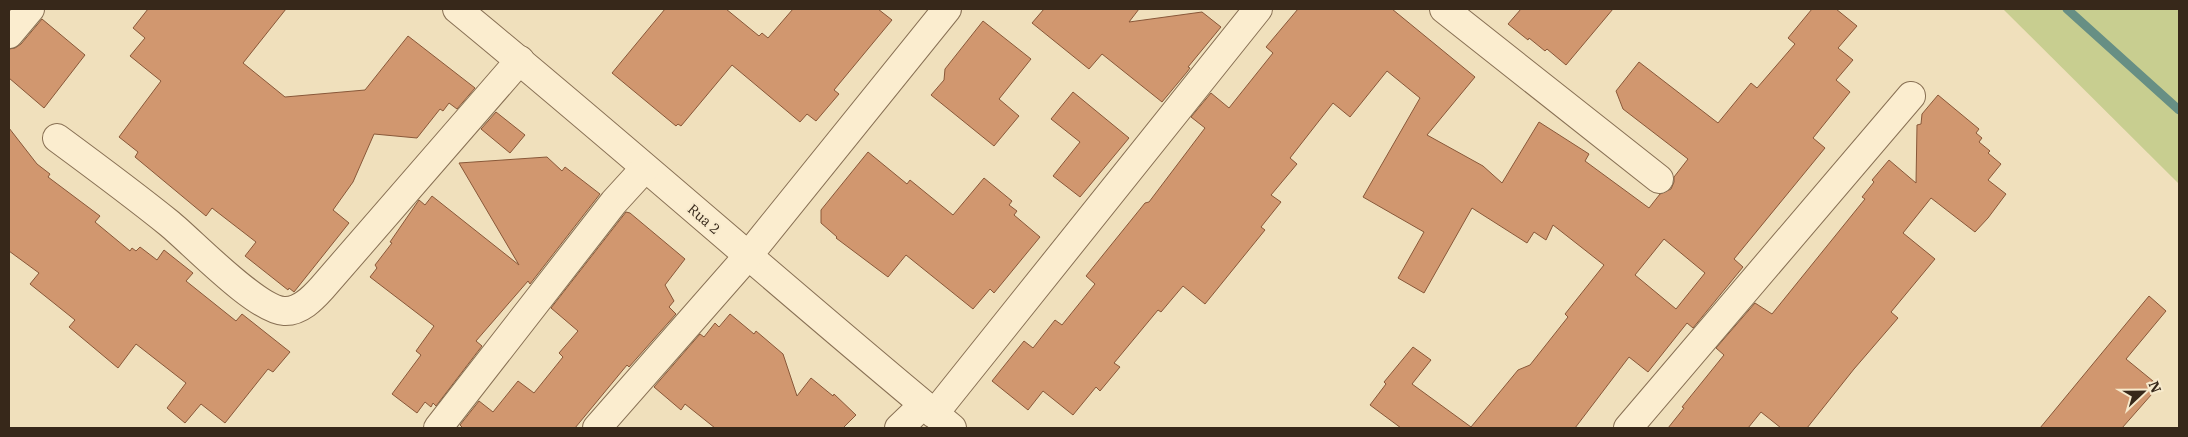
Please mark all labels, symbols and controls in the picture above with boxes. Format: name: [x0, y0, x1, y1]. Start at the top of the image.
street label: Rua 2: [684, 200, 724, 238]
north arrow: [2118, 367, 2168, 417]
text: N: [2145, 379, 2165, 396]

